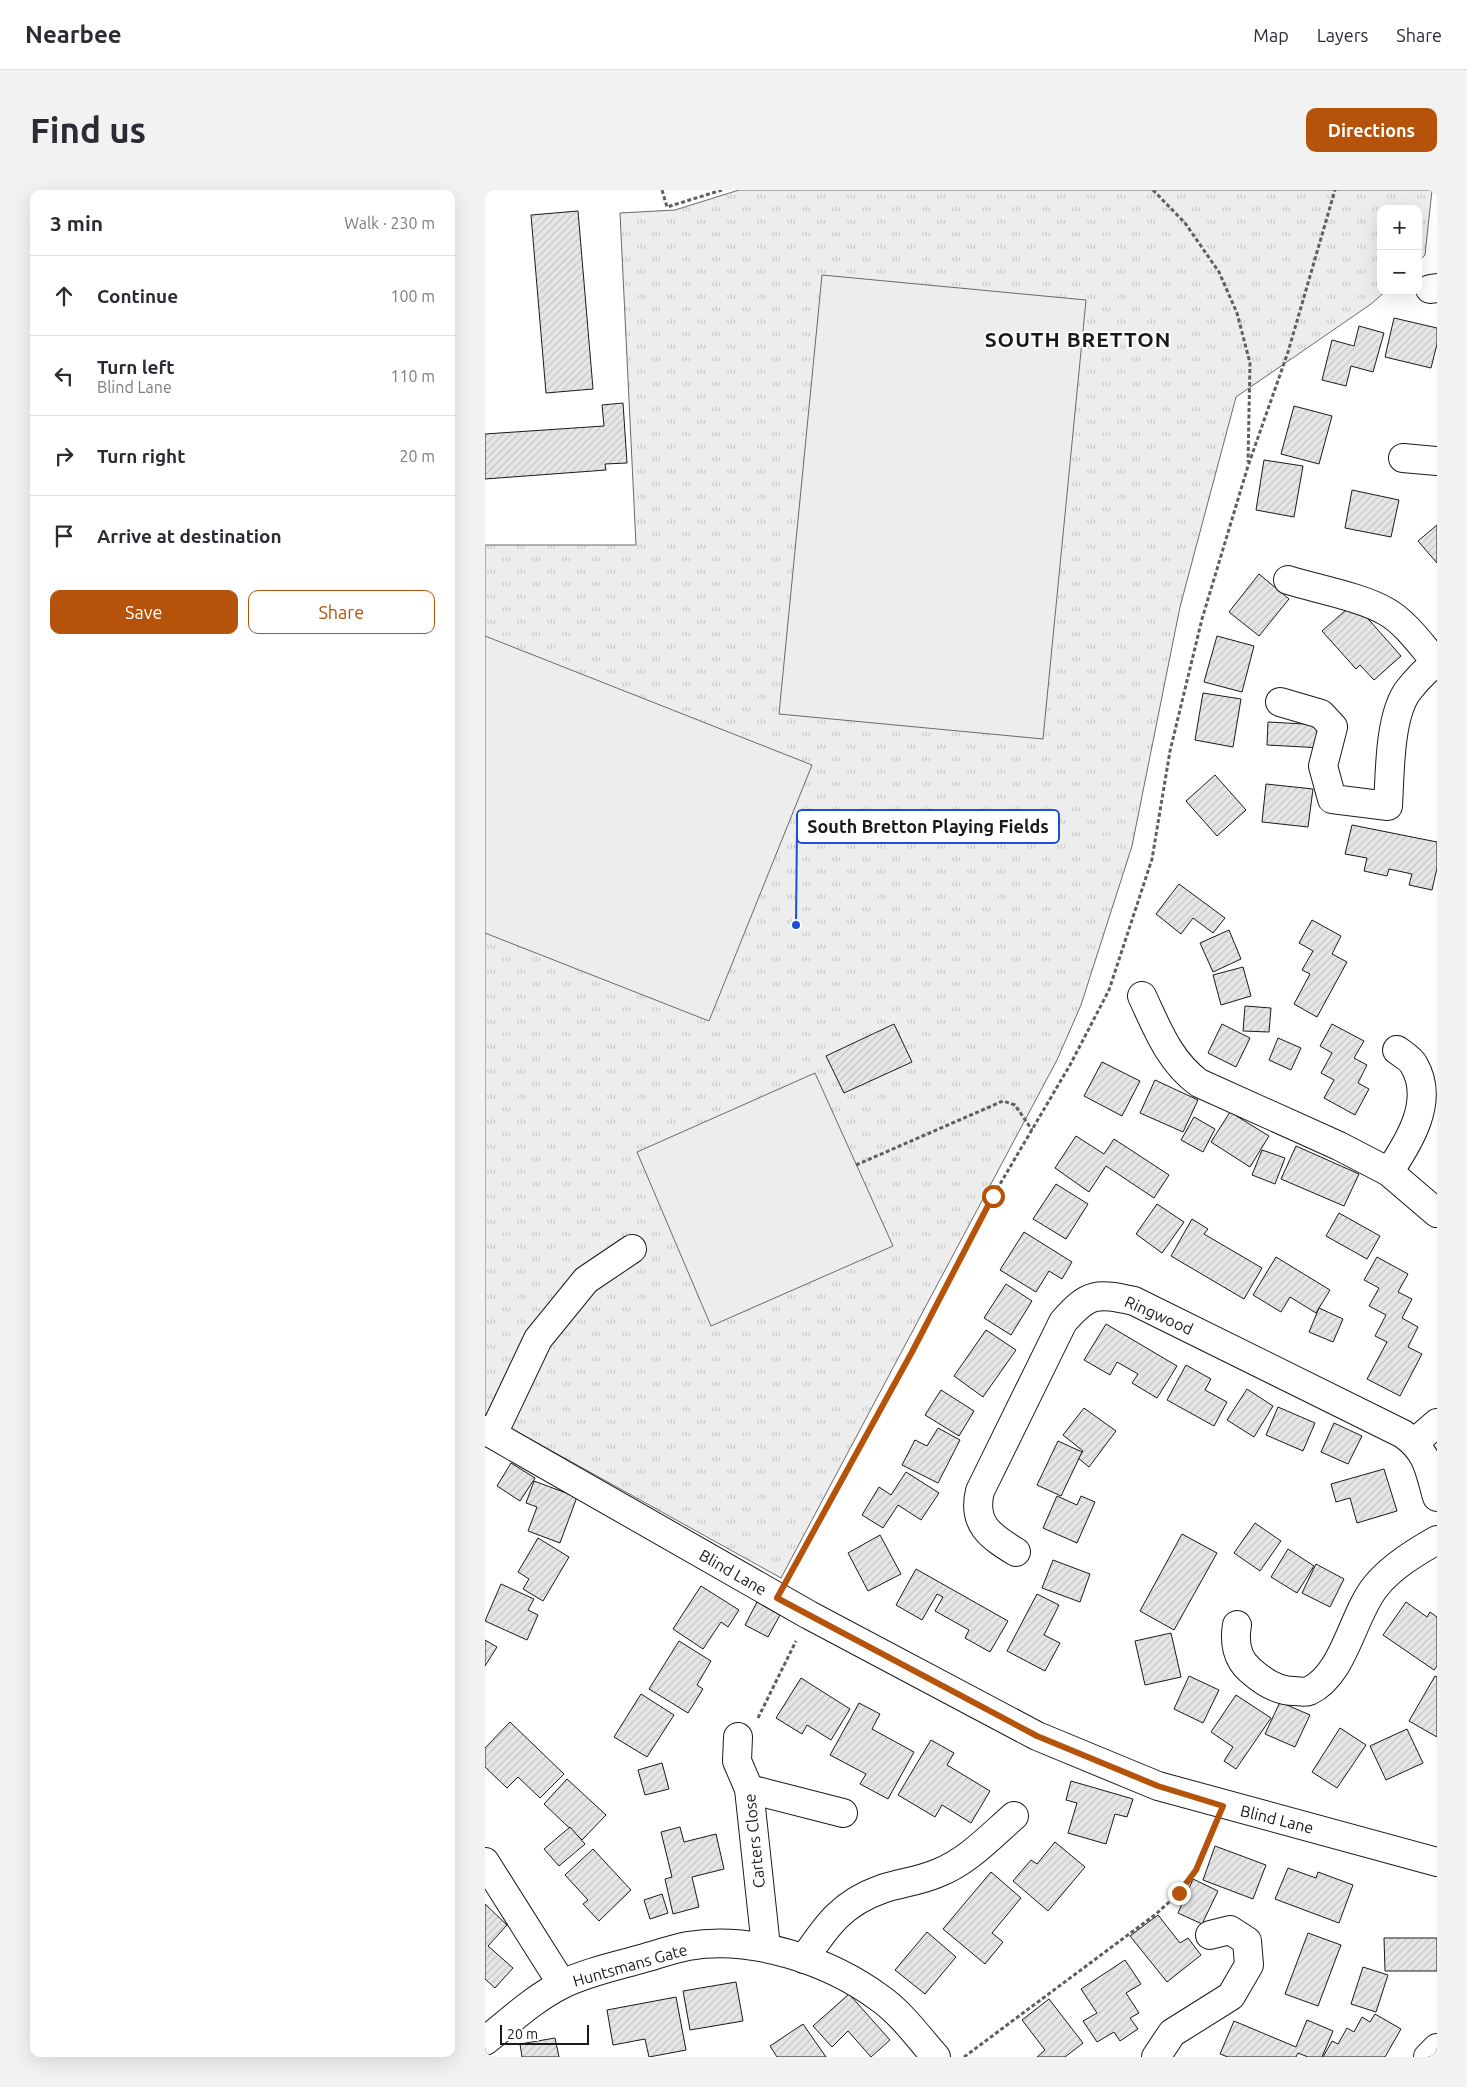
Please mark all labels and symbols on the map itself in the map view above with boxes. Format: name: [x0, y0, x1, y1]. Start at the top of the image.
district label: SOUTH BRETTON: [985, 327, 1171, 351]
callout: South Bretton Playing Fields: [797, 810, 1059, 843]
text: South Bretton Playing Fields: [807, 816, 1049, 836]
route start: [982, 1185, 1005, 1208]
street label: Ringwood: [1122, 1292, 1196, 1338]
street label: Blind Lane: [696, 1546, 770, 1598]
street label: Carters Close: [740, 1793, 768, 1889]
street label: Blind Lane: [1239, 1801, 1315, 1837]
route end: [1168, 1882, 1191, 1905]
street label: Huntsmans Gate: [571, 1940, 689, 1990]
scale bar: [500, 2022, 589, 2045]

